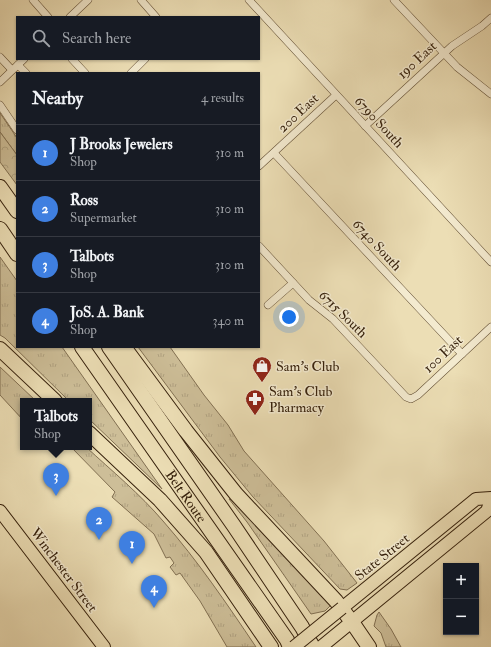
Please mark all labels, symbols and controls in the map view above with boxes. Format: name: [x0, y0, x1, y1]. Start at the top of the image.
search box: [16, 16, 260, 60]
icon: search: [30, 27, 52, 49]
text: Search here: [62, 29, 131, 48]
street label: 190 East: [394, 37, 440, 82]
text: Nearby: [32, 88, 83, 109]
text: 4 results: [201, 90, 244, 106]
street label: 200 East: [274, 90, 322, 136]
street label: 6790 South: [351, 93, 408, 152]
text: J Brooks Jewelers: [70, 135, 173, 154]
text: 1: [43, 145, 47, 161]
text: 310 m: [215, 145, 244, 161]
text: Shop: [70, 154, 97, 170]
text: Ross: [70, 191, 98, 210]
text: 2: [42, 201, 48, 217]
text: 310 m: [215, 201, 244, 217]
text: Supermarket: [70, 210, 137, 226]
street label: 6740 South: [349, 216, 406, 275]
text: Talbots: [70, 247, 114, 266]
text: 3: [43, 257, 48, 273]
text: 310 m: [215, 257, 244, 273]
text: Shop: [70, 266, 97, 282]
street label: 6715 South: [315, 287, 371, 342]
text: JoS. A. Bank: [70, 303, 144, 322]
your location: [279, 307, 299, 327]
text: 4: [41, 313, 49, 329]
text: 340 m: [213, 313, 244, 329]
text: Shop: [70, 322, 97, 338]
street label: 100 East: [420, 331, 466, 376]
shop icon: Sam's Club: [251, 355, 273, 383]
place label: Sam's Club: [276, 358, 339, 375]
place label: Sam's Club Pharmacy: [269, 383, 332, 417]
pharmacy icon: Sam's Club Pharmacy: [244, 388, 266, 416]
popup: [20, 398, 92, 450]
text: Talbots: [34, 407, 78, 426]
text: Shop: [34, 426, 61, 442]
pin: 3: [43, 463, 69, 496]
street label: Belt Route: [162, 467, 211, 526]
pin: 2: [86, 507, 112, 540]
street label: Winchester Street: [26, 524, 101, 616]
street label: State Street: [351, 530, 413, 584]
pin: 1: [119, 531, 145, 564]
map controls: [443, 563, 479, 635]
button: +: [443, 563, 479, 599]
pin: 4: [141, 575, 167, 608]
button: −: [443, 599, 479, 635]

